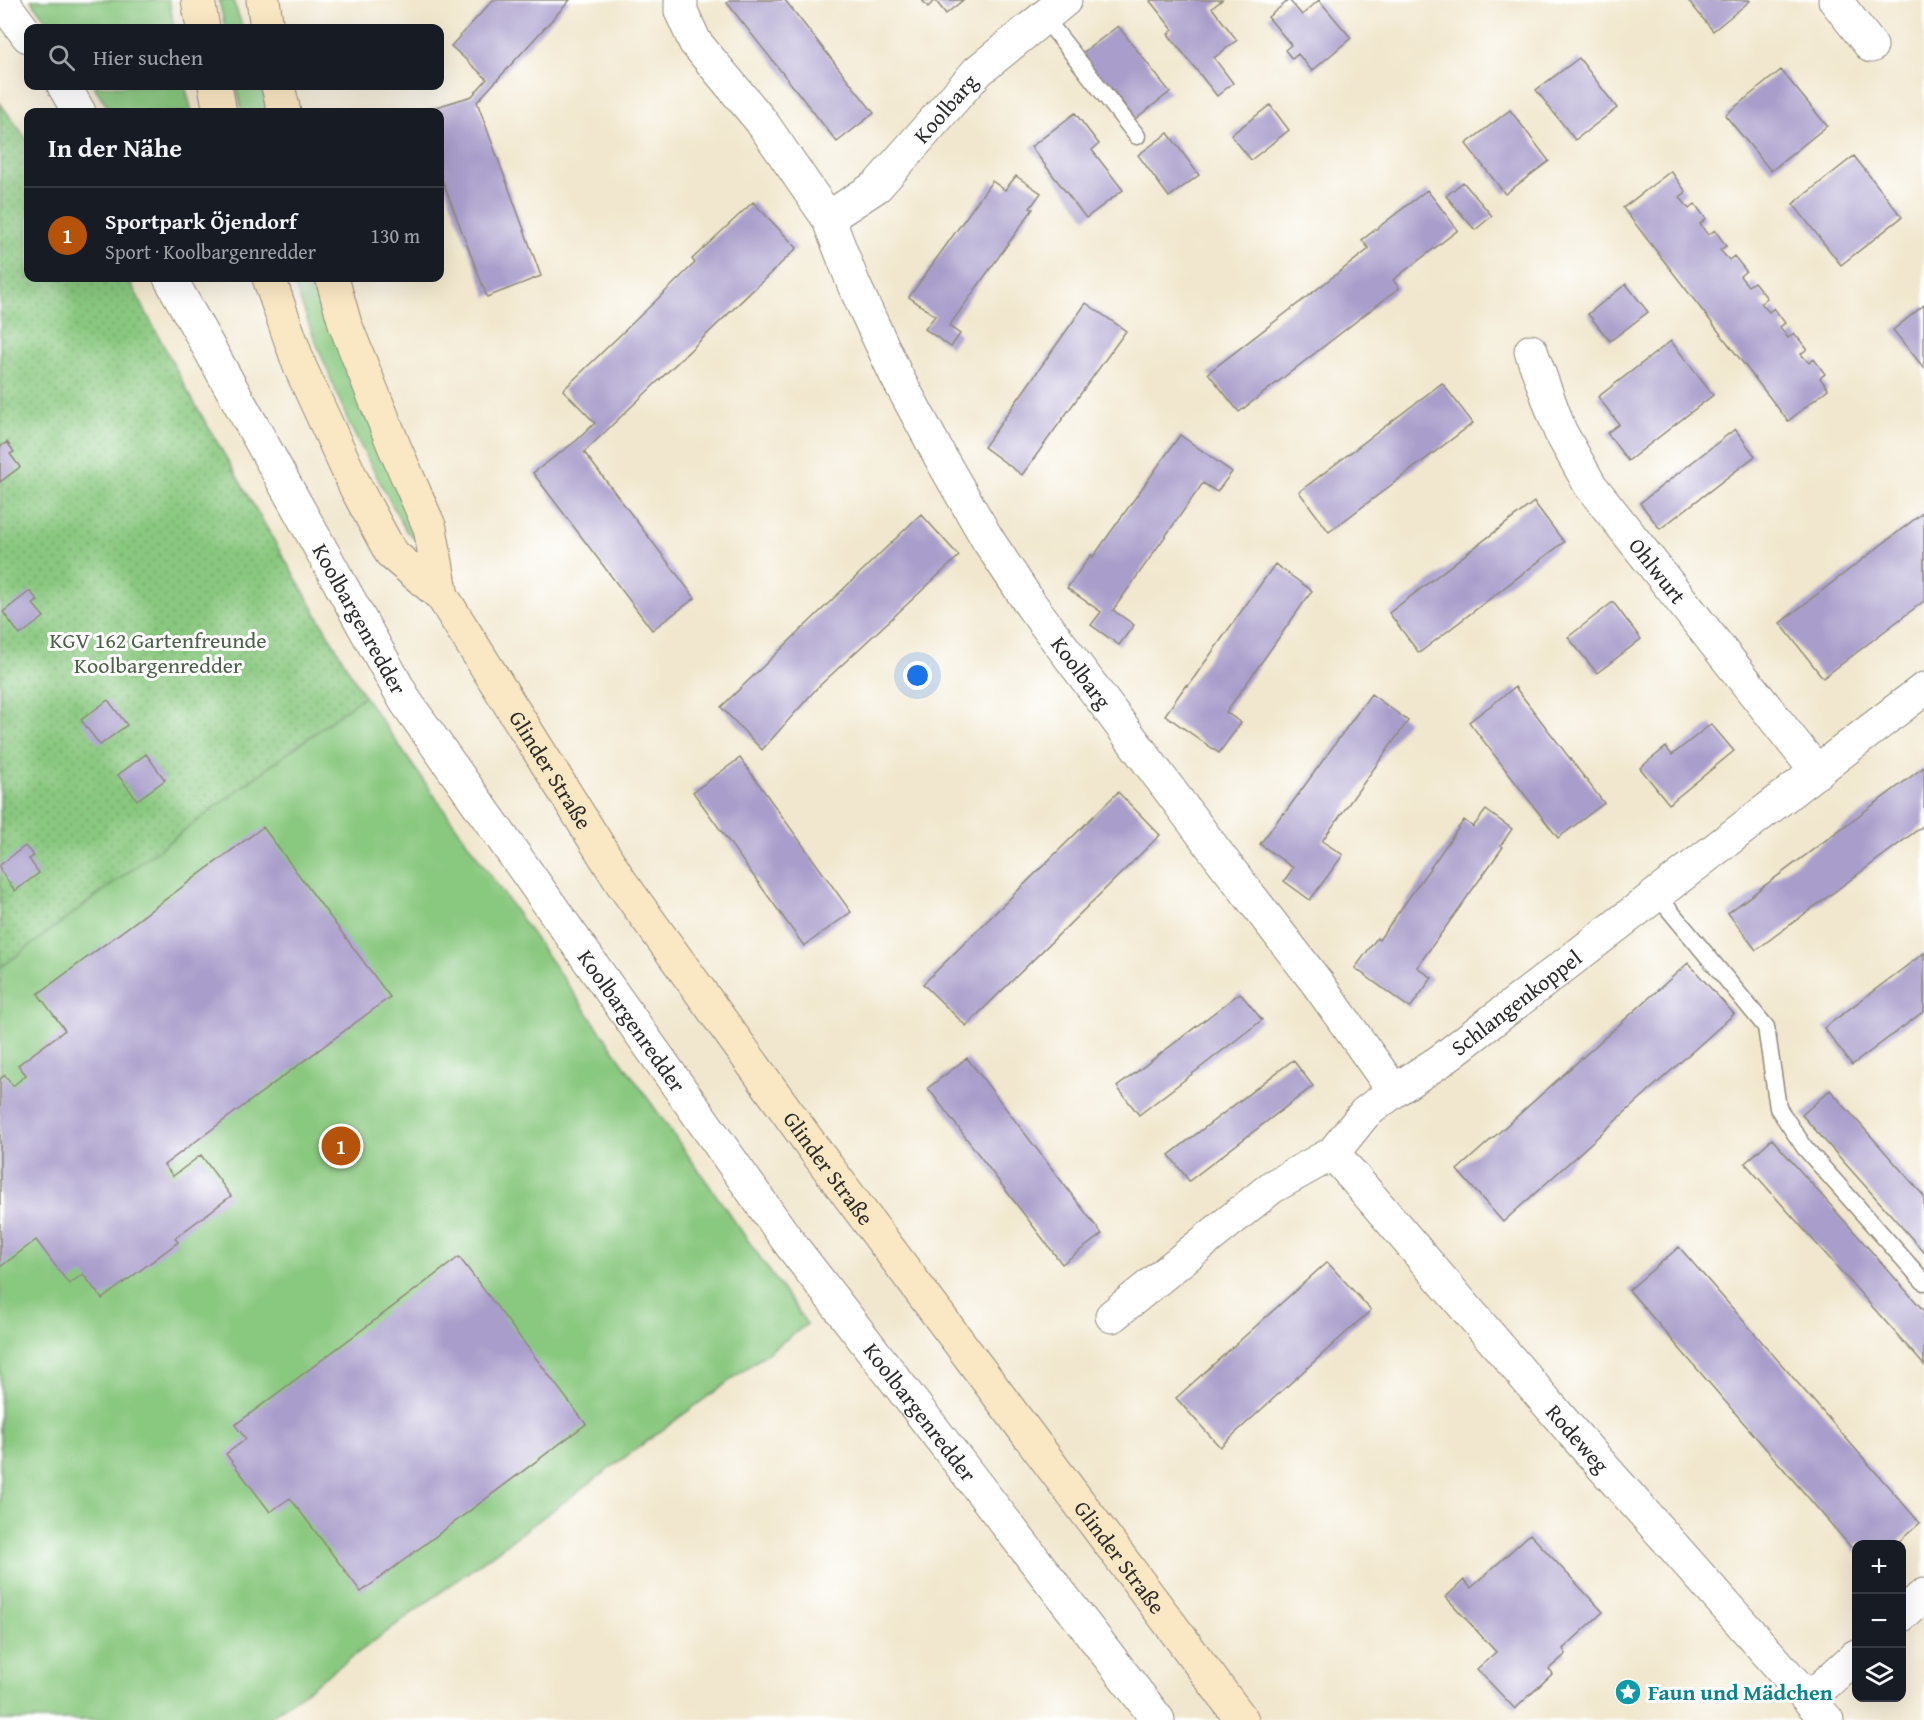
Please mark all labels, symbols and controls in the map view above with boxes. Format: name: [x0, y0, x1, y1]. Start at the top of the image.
search box: [24, 24, 444, 90]
icon: search: [45, 41, 78, 74]
text: Hier suchen: [93, 41, 203, 73]
street label: Koolbarg: [906, 66, 985, 150]
text: In der Nähe: [48, 128, 182, 167]
text: Sportpark Öjendorf: [105, 205, 297, 237]
text: 1: [62, 221, 73, 250]
text: 130 m: [370, 221, 420, 250]
text: Sport · Koolbargenredder: [105, 237, 316, 266]
street label: Ohlwurt: [1621, 531, 1694, 611]
street label: Koolbargenredder: [305, 538, 415, 700]
park label: KGV 162 Gartenfreunde Koolbargenredder: [49, 624, 267, 681]
street label: Koolbarg: [1044, 629, 1119, 715]
your location: [903, 661, 932, 690]
street label: Glinder Straße: [501, 704, 600, 835]
street label: Schlangenkoppel: [1444, 942, 1588, 1063]
street label: Koolbargenredder: [570, 943, 694, 1099]
street label: Glinder Straße: [776, 1105, 882, 1232]
pin: 1: [322, 1124, 360, 1168]
street label: Koolbargenredder: [856, 1336, 984, 1488]
street label: Rodeweg: [1539, 1397, 1617, 1480]
street label: Glinder Straße: [1067, 1494, 1173, 1621]
map controls: [1852, 1540, 1906, 1702]
button: +: [1852, 1540, 1906, 1594]
button: −: [1852, 1594, 1906, 1648]
button: layers: [1852, 1648, 1906, 1702]
place label: Faun und Mädchen: [1648, 1676, 1833, 1708]
place icon: Faun und Mädchen: [1613, 1677, 1643, 1707]

